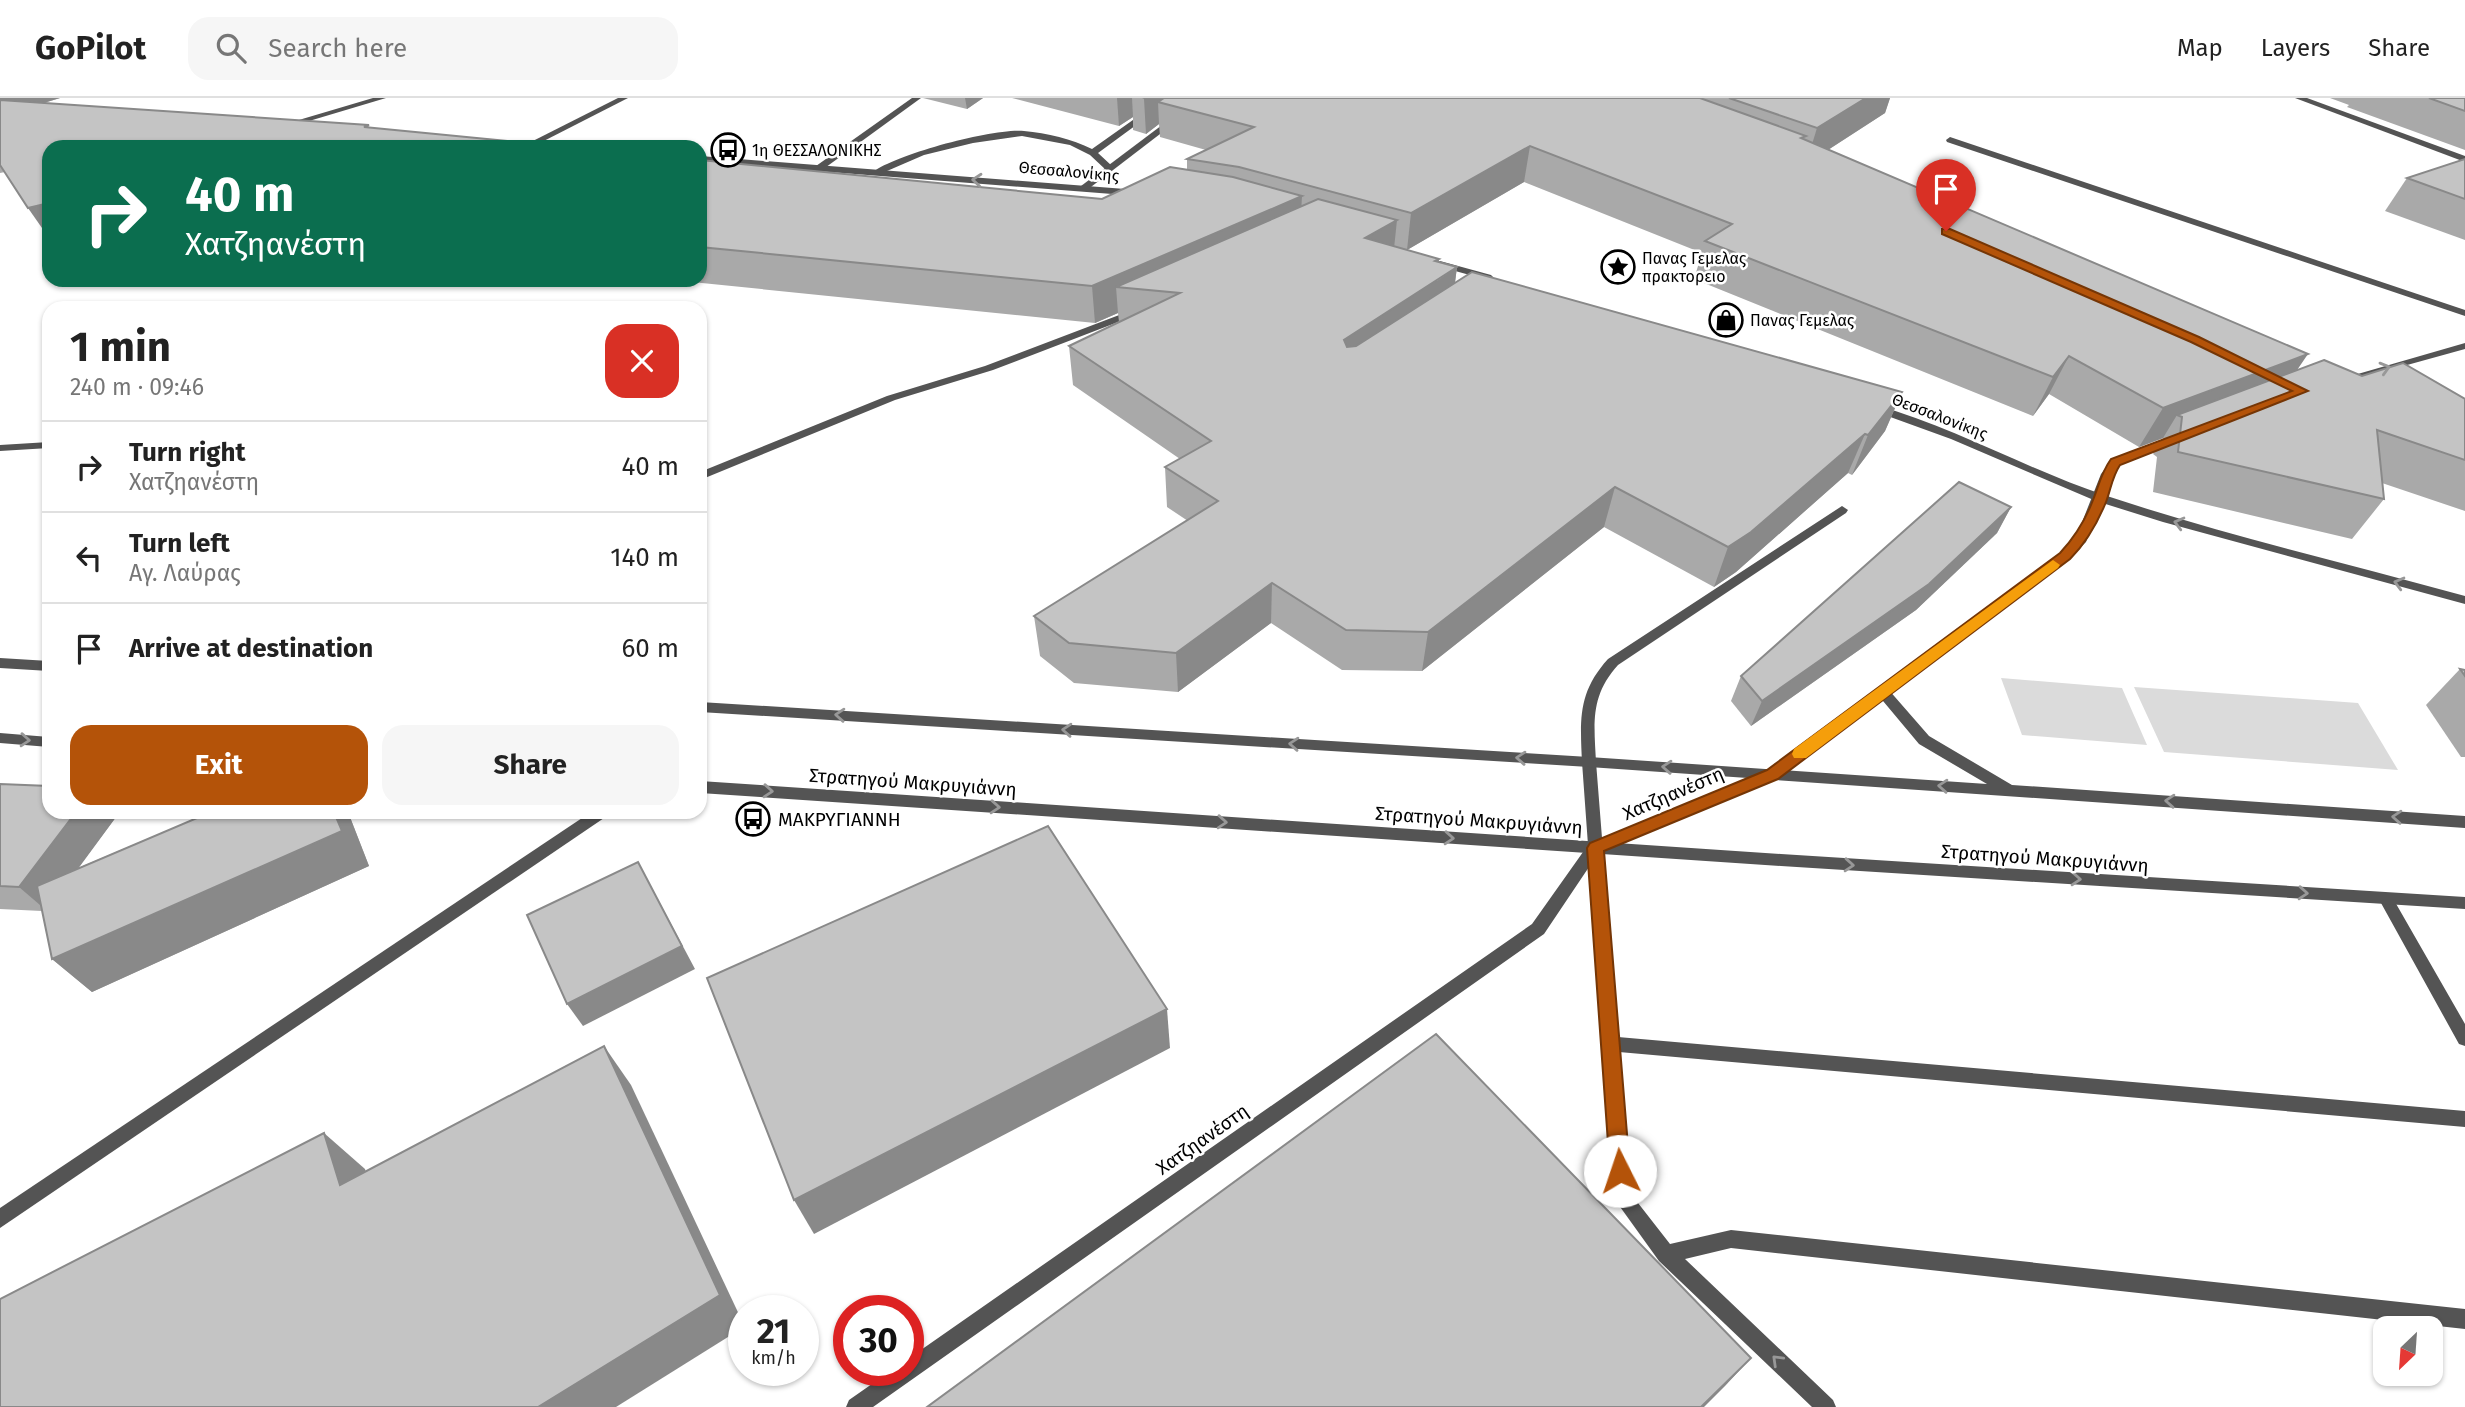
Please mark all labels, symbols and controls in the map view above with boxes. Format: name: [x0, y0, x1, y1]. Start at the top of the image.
search box: [188, 17, 678, 80]
text: GoPilot: [35, 28, 146, 68]
icon: search: [212, 29, 250, 67]
text: Search here: [268, 33, 407, 64]
text: Map: [2177, 34, 2223, 62]
text: Layers: [2261, 34, 2330, 62]
text: Share: [2368, 34, 2430, 62]
bus stop icon: 1η ΘΕΣΣΑΛΟΝΙΚΗΣ: [709, 131, 747, 169]
place label: 1η ΘΕΣΣΑΛΟΝΙΚΗΣ: [752, 141, 882, 160]
street label: Θεσσαλονίκης: [1018, 158, 1120, 185]
pin: [1916, 159, 1976, 231]
text: 40 m: [185, 165, 294, 224]
icon: right: [70, 168, 161, 259]
icon: arrive: [1927, 170, 1965, 208]
one-way arrow: [971, 173, 982, 188]
text: Χατζηανέστη: [185, 225, 366, 263]
place icon: Πανας Γεμελας πρακτορειο: [1599, 248, 1637, 286]
place label: Πανας Γεμελας πρακτορειο: [1642, 249, 1747, 286]
shop icon: Πανας Γεμελας: [1707, 301, 1745, 339]
place label: Πανας Γεμελας: [1750, 311, 1855, 330]
text: 1 min: [70, 322, 171, 372]
button: close: [605, 324, 679, 398]
one-way arrow: [2378, 362, 2390, 377]
text: 240 m · 09:46: [70, 373, 204, 401]
street label: Θεσσαλονίκης: [1889, 390, 1991, 444]
text: Turn right: [129, 437, 246, 468]
icon: right: [70, 448, 108, 486]
text: 40 m: [621, 451, 679, 482]
text: Χατζηανέστη: [129, 468, 259, 496]
one-way arrow: [2174, 517, 2186, 531]
text: Turn left: [129, 528, 230, 559]
icon: left: [70, 539, 108, 577]
text: 140 m: [610, 542, 679, 573]
text: Αγ. Λαύρας: [129, 559, 241, 587]
one-way arrow: [2393, 577, 2405, 591]
icon: arrive: [70, 630, 108, 668]
text: Arrive at destination: [129, 633, 373, 664]
text: 60 m: [621, 633, 679, 664]
one-way arrow: [834, 708, 845, 723]
one-way arrow: [1061, 722, 1072, 737]
button: Exit: [70, 725, 368, 805]
button: Share: [382, 725, 679, 805]
one-way arrow: [19, 732, 30, 747]
one-way arrow: [1288, 736, 1299, 751]
one-way arrow: [1515, 751, 1526, 766]
one-way arrow: [1661, 760, 1672, 775]
street label: Χατζηανέστη: [1619, 762, 1727, 825]
street label: Στρατηγού Μακρυγιάννη: [808, 764, 1017, 801]
one-way arrow: [1937, 779, 1948, 794]
one-way arrow: [763, 783, 774, 798]
one-way arrow: [2164, 794, 2175, 809]
one-way arrow: [990, 799, 1001, 814]
bus stop icon: ΜΑΚΡΥΓΙΑΝΝΗ: [734, 800, 772, 838]
street label: Στρατηγού Μακρυγιάννη: [1374, 802, 1583, 839]
place label: ΜΑΚΡΥΓΙΑΝΝΗ: [778, 808, 901, 831]
one-way arrow: [2391, 810, 2402, 825]
one-way arrow: [1217, 814, 1228, 829]
one-way arrow: [1444, 830, 1455, 845]
street label: Στρατηγού Μακρυγιάννη: [1940, 840, 2149, 877]
one-way arrow: [1844, 857, 1855, 872]
one-way arrow: [2071, 871, 2082, 886]
one-way arrow: [2298, 886, 2309, 901]
street label: Χατζηανέστη: [1152, 1099, 1253, 1180]
position arrow: [1583, 1134, 1657, 1208]
speed limit sign: 30: [833, 1295, 924, 1386]
text: 21: [757, 1310, 790, 1352]
north arrow: [2373, 1316, 2443, 1386]
map controls: [2373, 1316, 2443, 1386]
text: km/h: [751, 1347, 796, 1369]
one-way arrow: [1772, 1355, 1785, 1368]

